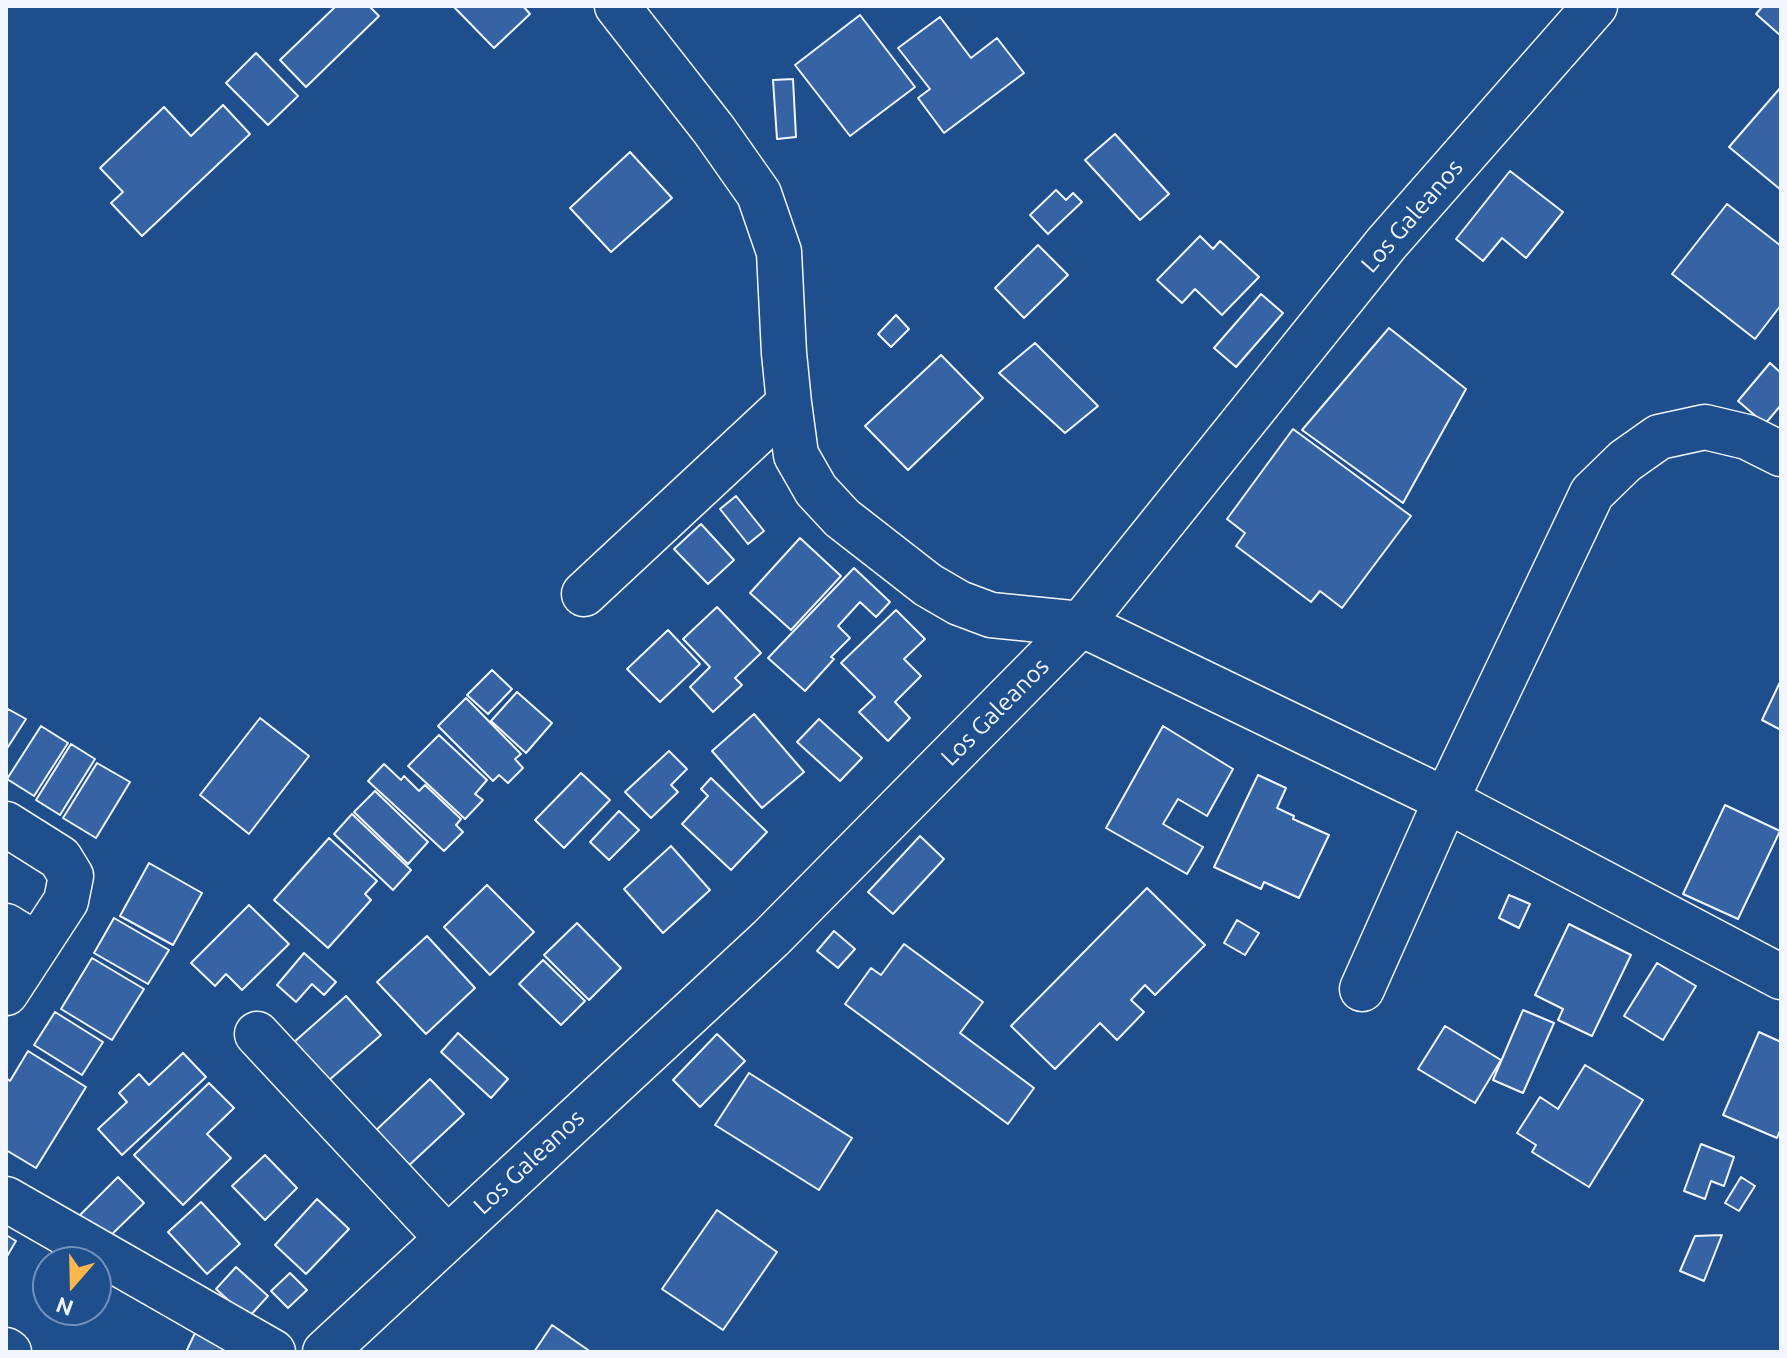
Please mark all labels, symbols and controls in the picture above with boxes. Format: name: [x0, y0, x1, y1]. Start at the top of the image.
street label: Los Galeanos: [1355, 154, 1469, 278]
street label: Los Galeanos: [935, 652, 1055, 772]
street label: Los Galeanos: [468, 1104, 590, 1220]
north arrow: [32, 1246, 112, 1326]
text: N: [52, 1293, 76, 1322]

